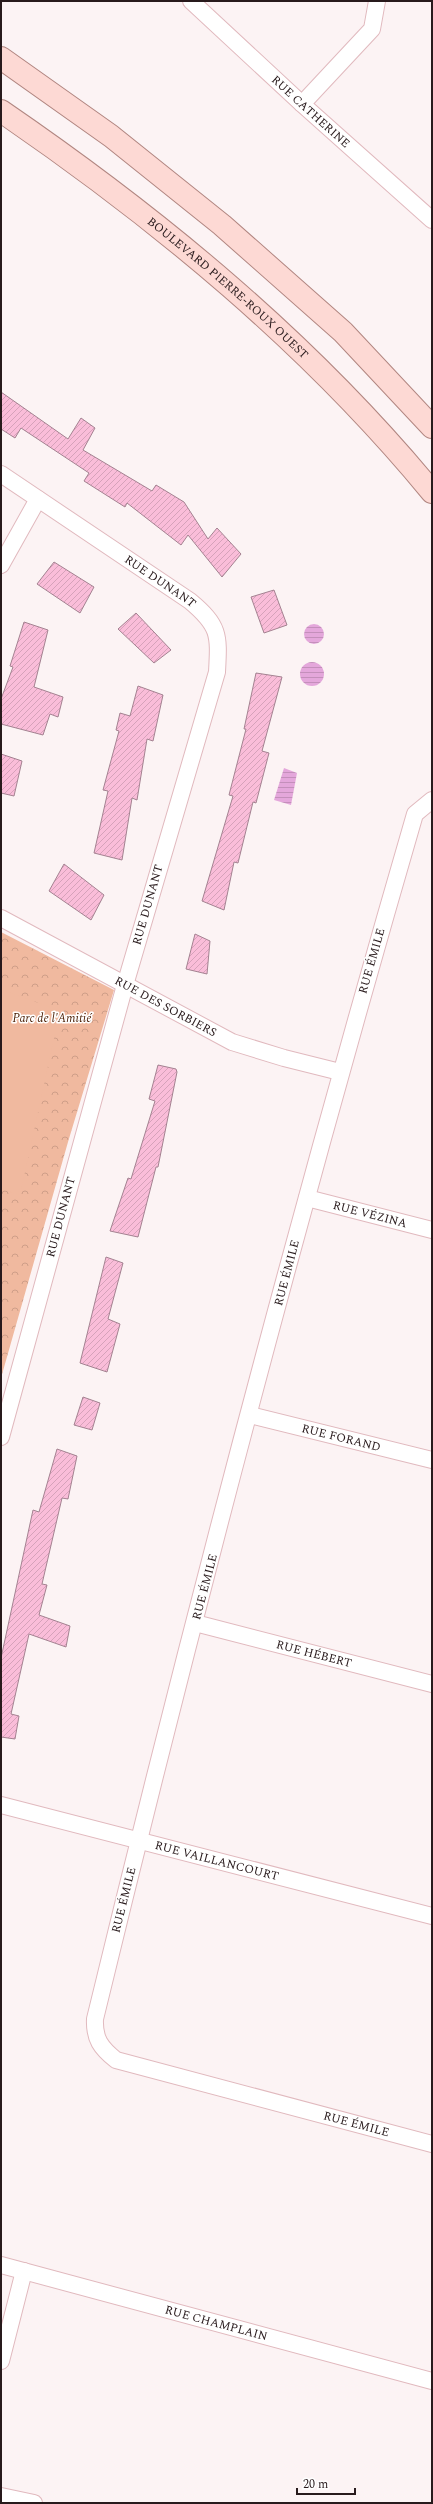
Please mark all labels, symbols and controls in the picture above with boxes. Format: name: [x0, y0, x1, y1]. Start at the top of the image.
street label: RUE CATHERINE: [267, 71, 355, 152]
street label: BOULEVARD PIERRE-ROUX OUEST: [143, 212, 313, 363]
street label: RUE DUNANT: [121, 550, 201, 612]
street label: RUE DUNANT: [127, 862, 169, 948]
street label: RUE ÉMILE: [354, 926, 390, 996]
street label: RUE DES SORBIERS: [111, 971, 220, 1042]
park label: Parc de l'Amitié: [12, 1009, 93, 1028]
street label: RUE DUNANT: [41, 1174, 81, 1260]
street label: RUE VÉZINA: [331, 1196, 409, 1233]
street label: RUE ÉMILE: [269, 1238, 305, 1308]
street label: RUE FORAND: [300, 1419, 383, 1457]
street label: RUE ÉMILE: [187, 1552, 223, 1622]
street label: RUE HÉBERT: [274, 1635, 354, 1673]
street label: RUE VAILLANCOURT: [153, 1836, 281, 1886]
street label: RUE ÉMILE: [107, 1865, 141, 1935]
street label: RUE ÉMILE: [321, 2106, 391, 2142]
street label: RUE CHAMPLAIN: [163, 2300, 270, 2346]
scale bar: [297, 2470, 355, 2496]
text: 20 m: [303, 2475, 328, 2494]

